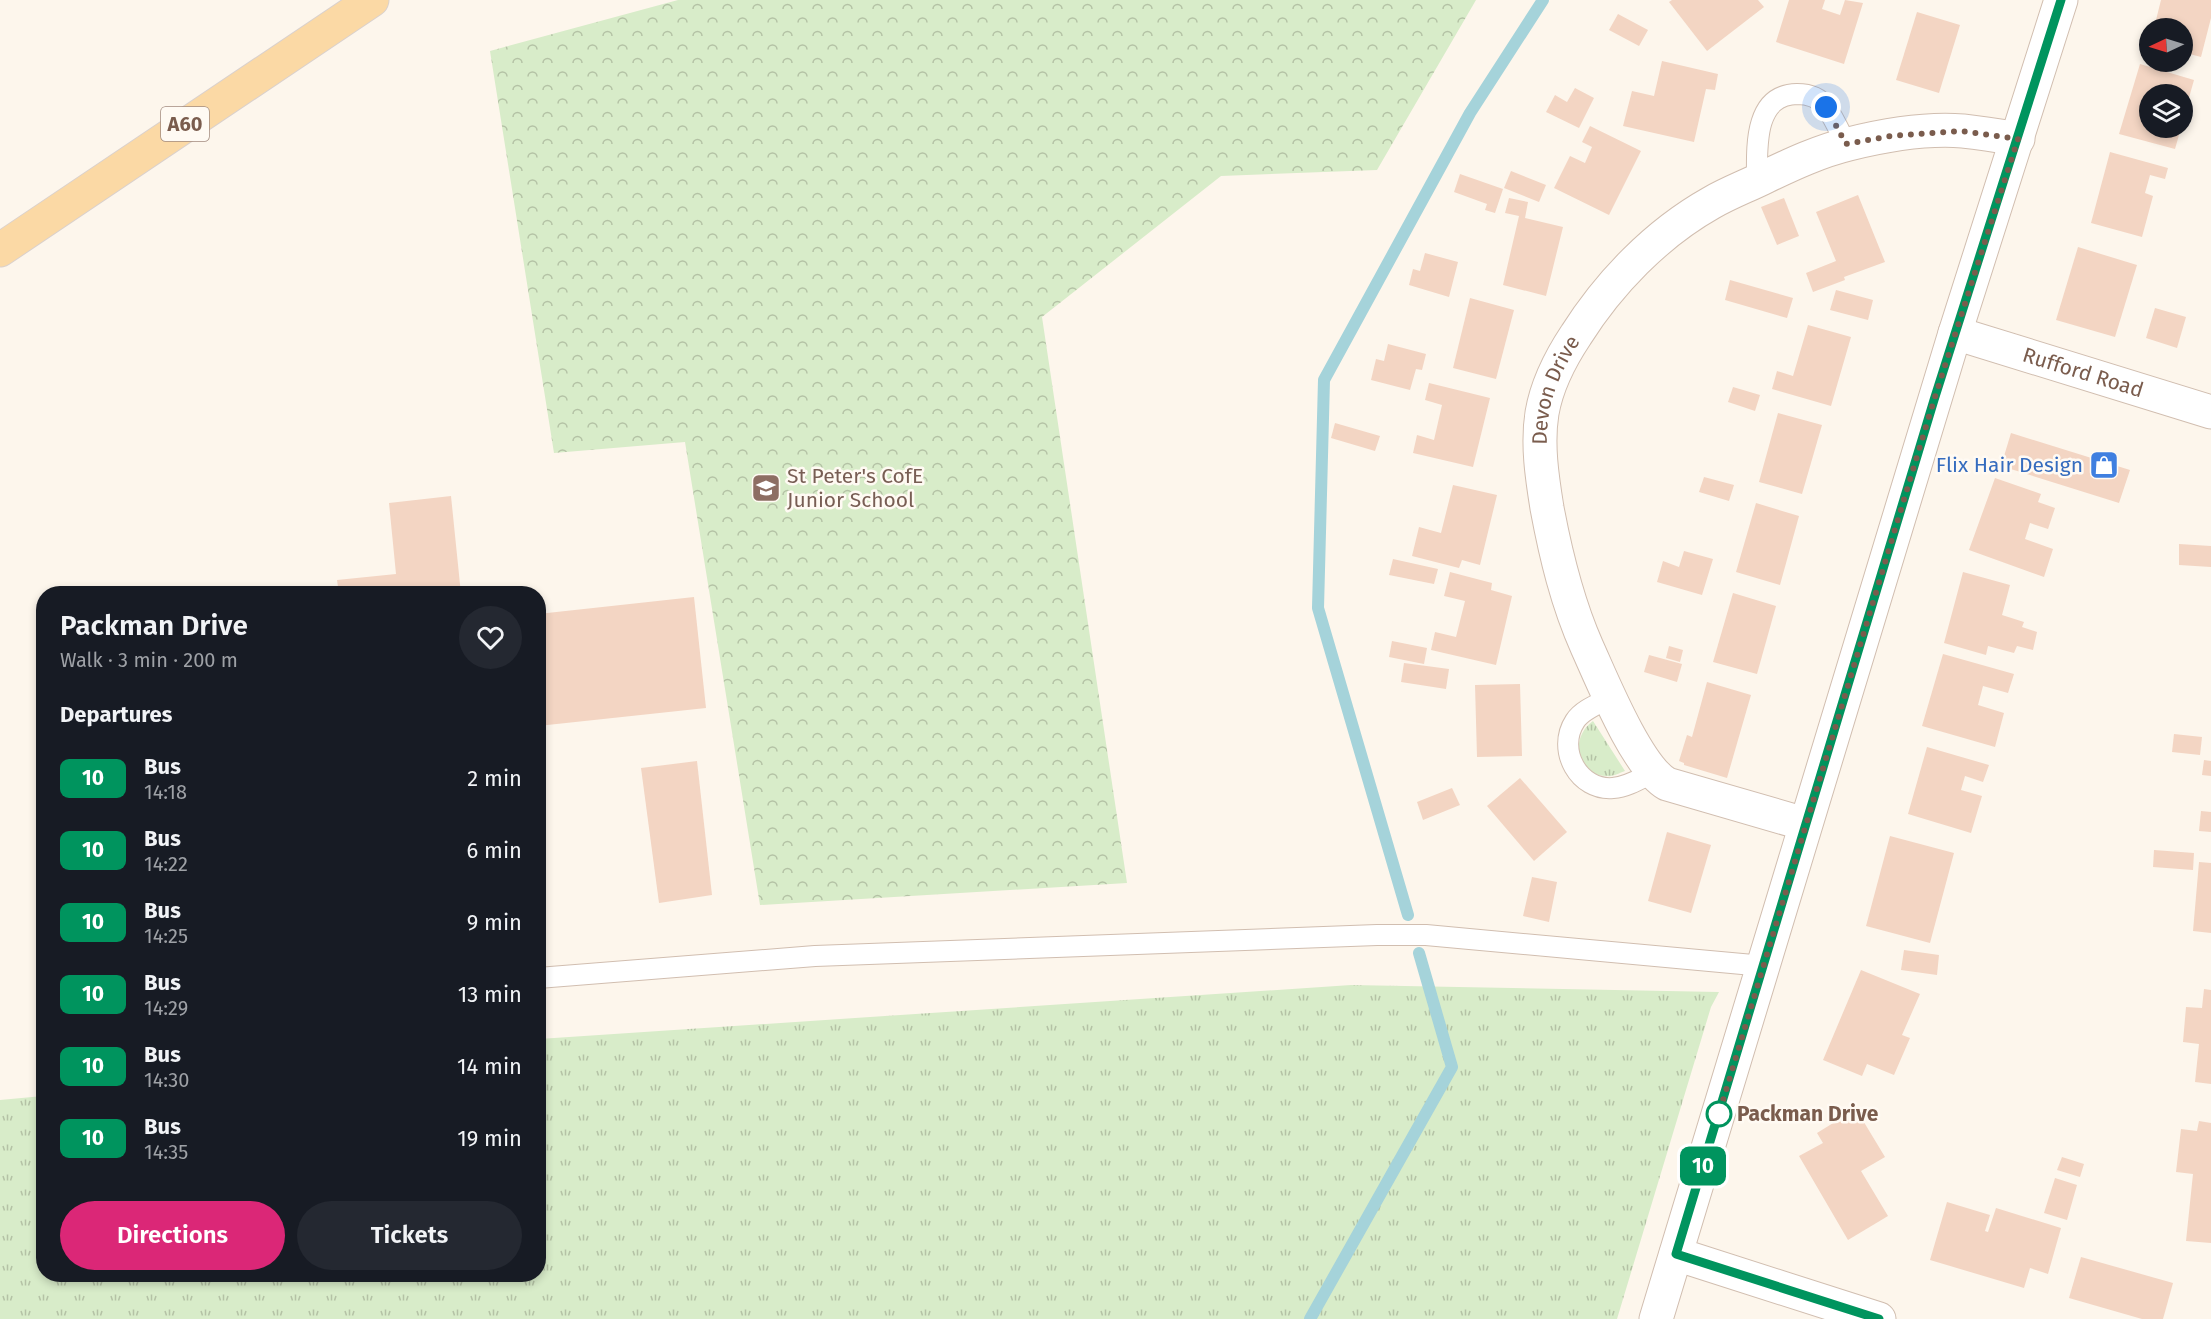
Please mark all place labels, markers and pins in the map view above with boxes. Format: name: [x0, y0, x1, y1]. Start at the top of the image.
shop icon: Flix Hair Design: [2088, 449, 2120, 481]
place label: Flix Hair Design: [1936, 452, 2083, 478]
place label: St Peter's CofE Junior School: [787, 463, 923, 513]
school or university icon: St Peter's CofE Junior School: [750, 472, 782, 504]
marker: Packman Drive: [1706, 1101, 1732, 1127]
place label: Packman Drive: [1737, 1101, 1879, 1127]

